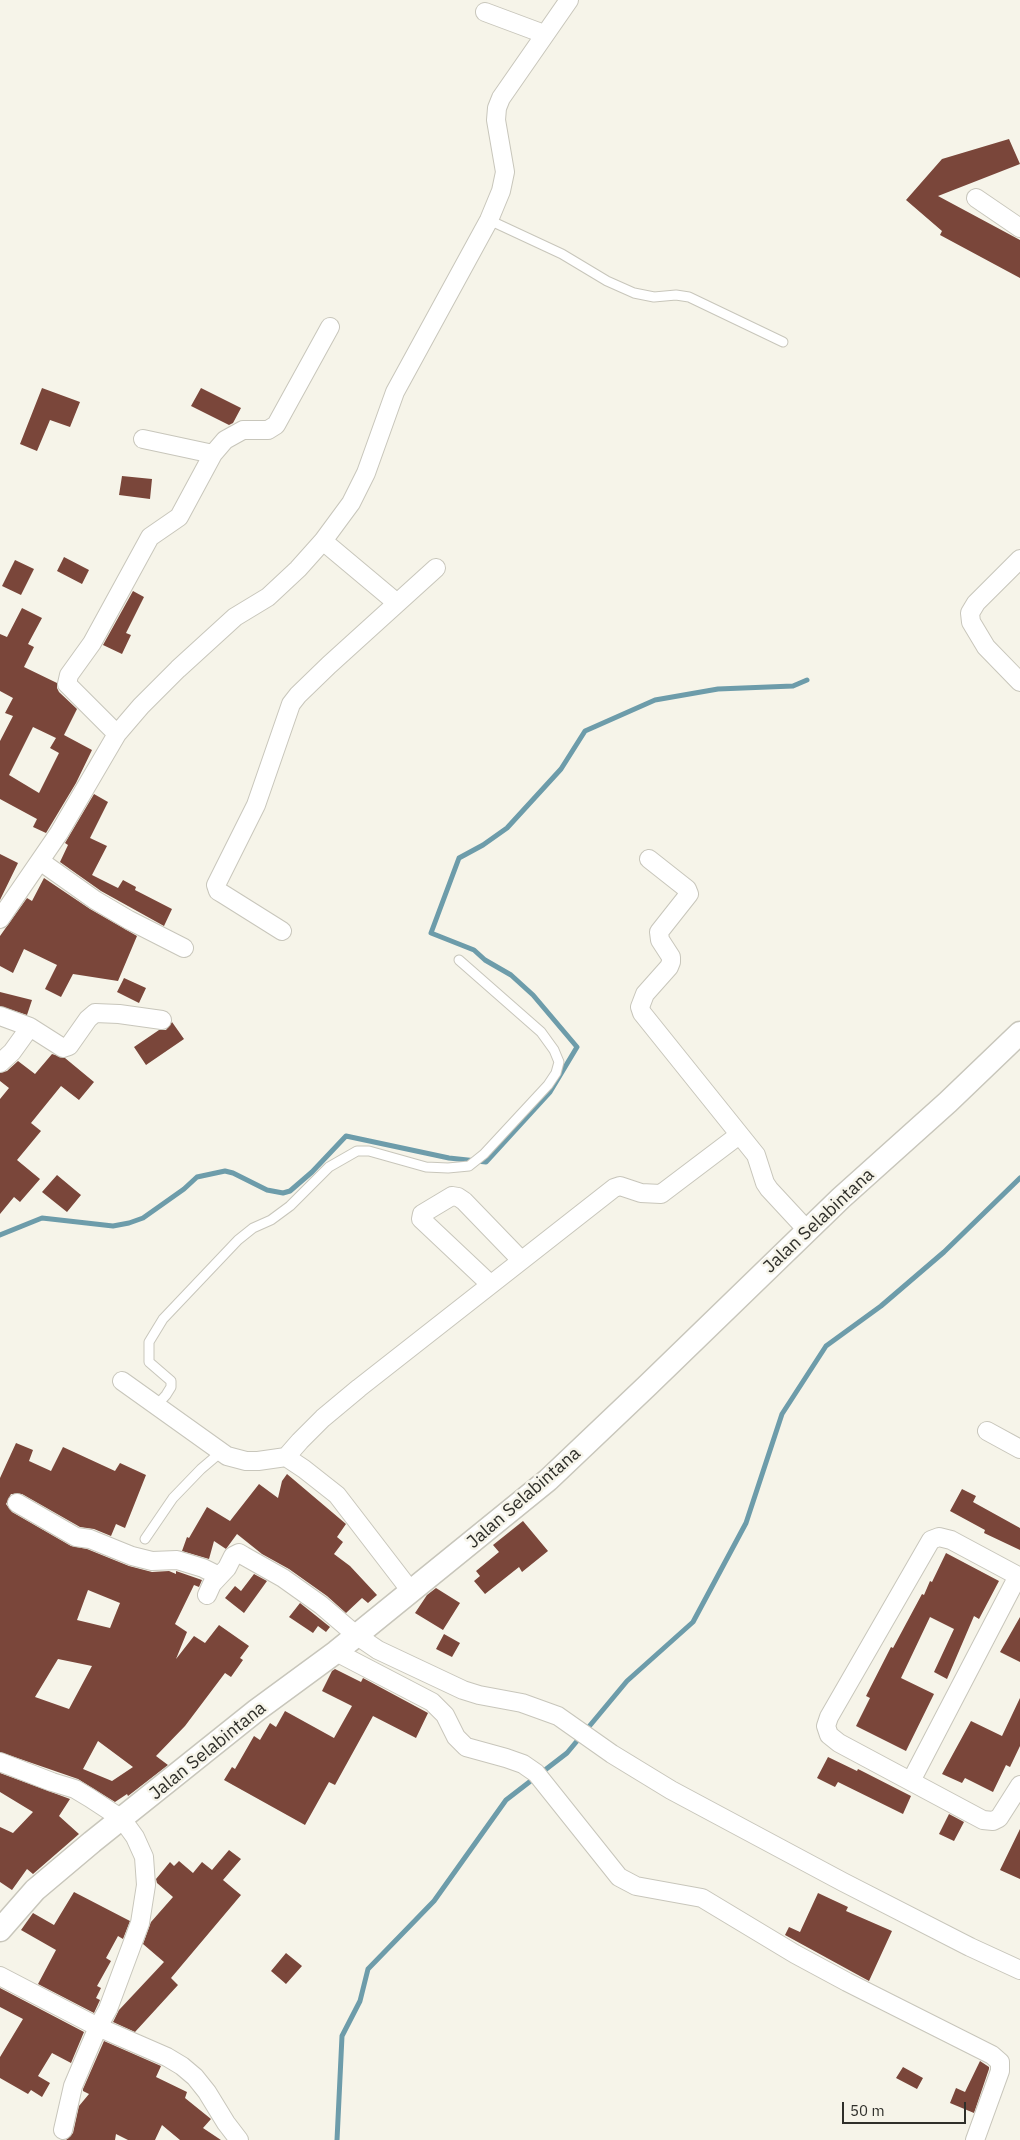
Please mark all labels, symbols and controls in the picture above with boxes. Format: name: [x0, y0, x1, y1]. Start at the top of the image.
street label: Jalan Selabintana: [759, 1164, 879, 1278]
street label: Jalan Selabintana: [463, 1443, 585, 1553]
street label: Jalan Selabintana: [145, 1697, 271, 1805]
scale bar: [845, 2092, 969, 2124]
text: 50 m: [850, 2101, 885, 2120]

